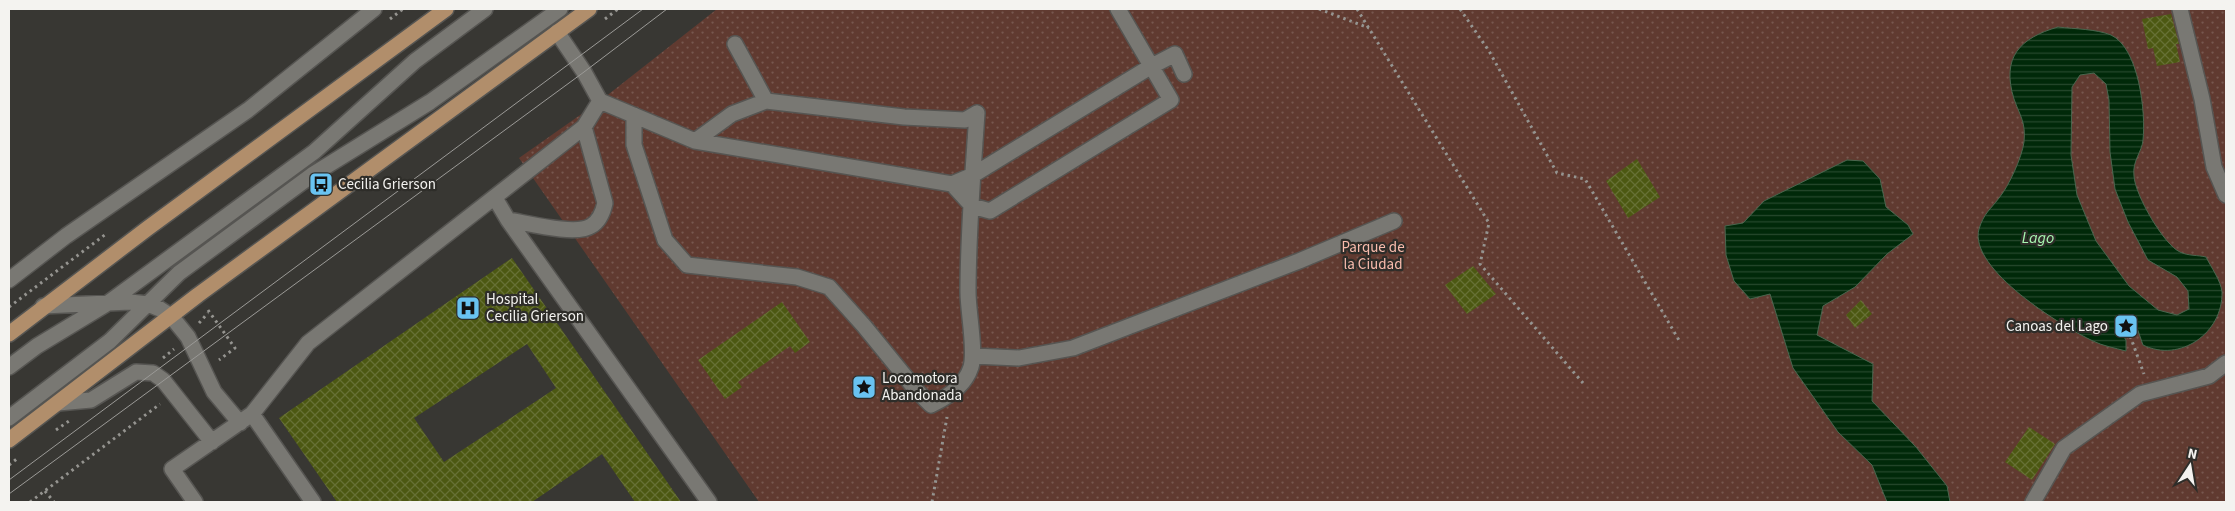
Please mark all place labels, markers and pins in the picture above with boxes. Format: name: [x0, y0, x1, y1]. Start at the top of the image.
bus stop icon: Cecilia Grierson: [308, 171, 334, 197]
place label: Cecilia Grierson: [338, 174, 436, 195]
place label: Hospital Cecilia Grierson: [486, 289, 584, 327]
hospital icon: Hospital Cecilia Grierson: [455, 295, 481, 321]
place icon: Canoas del Lago: [2113, 313, 2139, 339]
place label: Canoas del Lago: [2006, 316, 2108, 337]
place label: Locomotora Abandonada: [882, 368, 962, 406]
place icon: Locomotora Abandonada: [851, 374, 877, 400]

